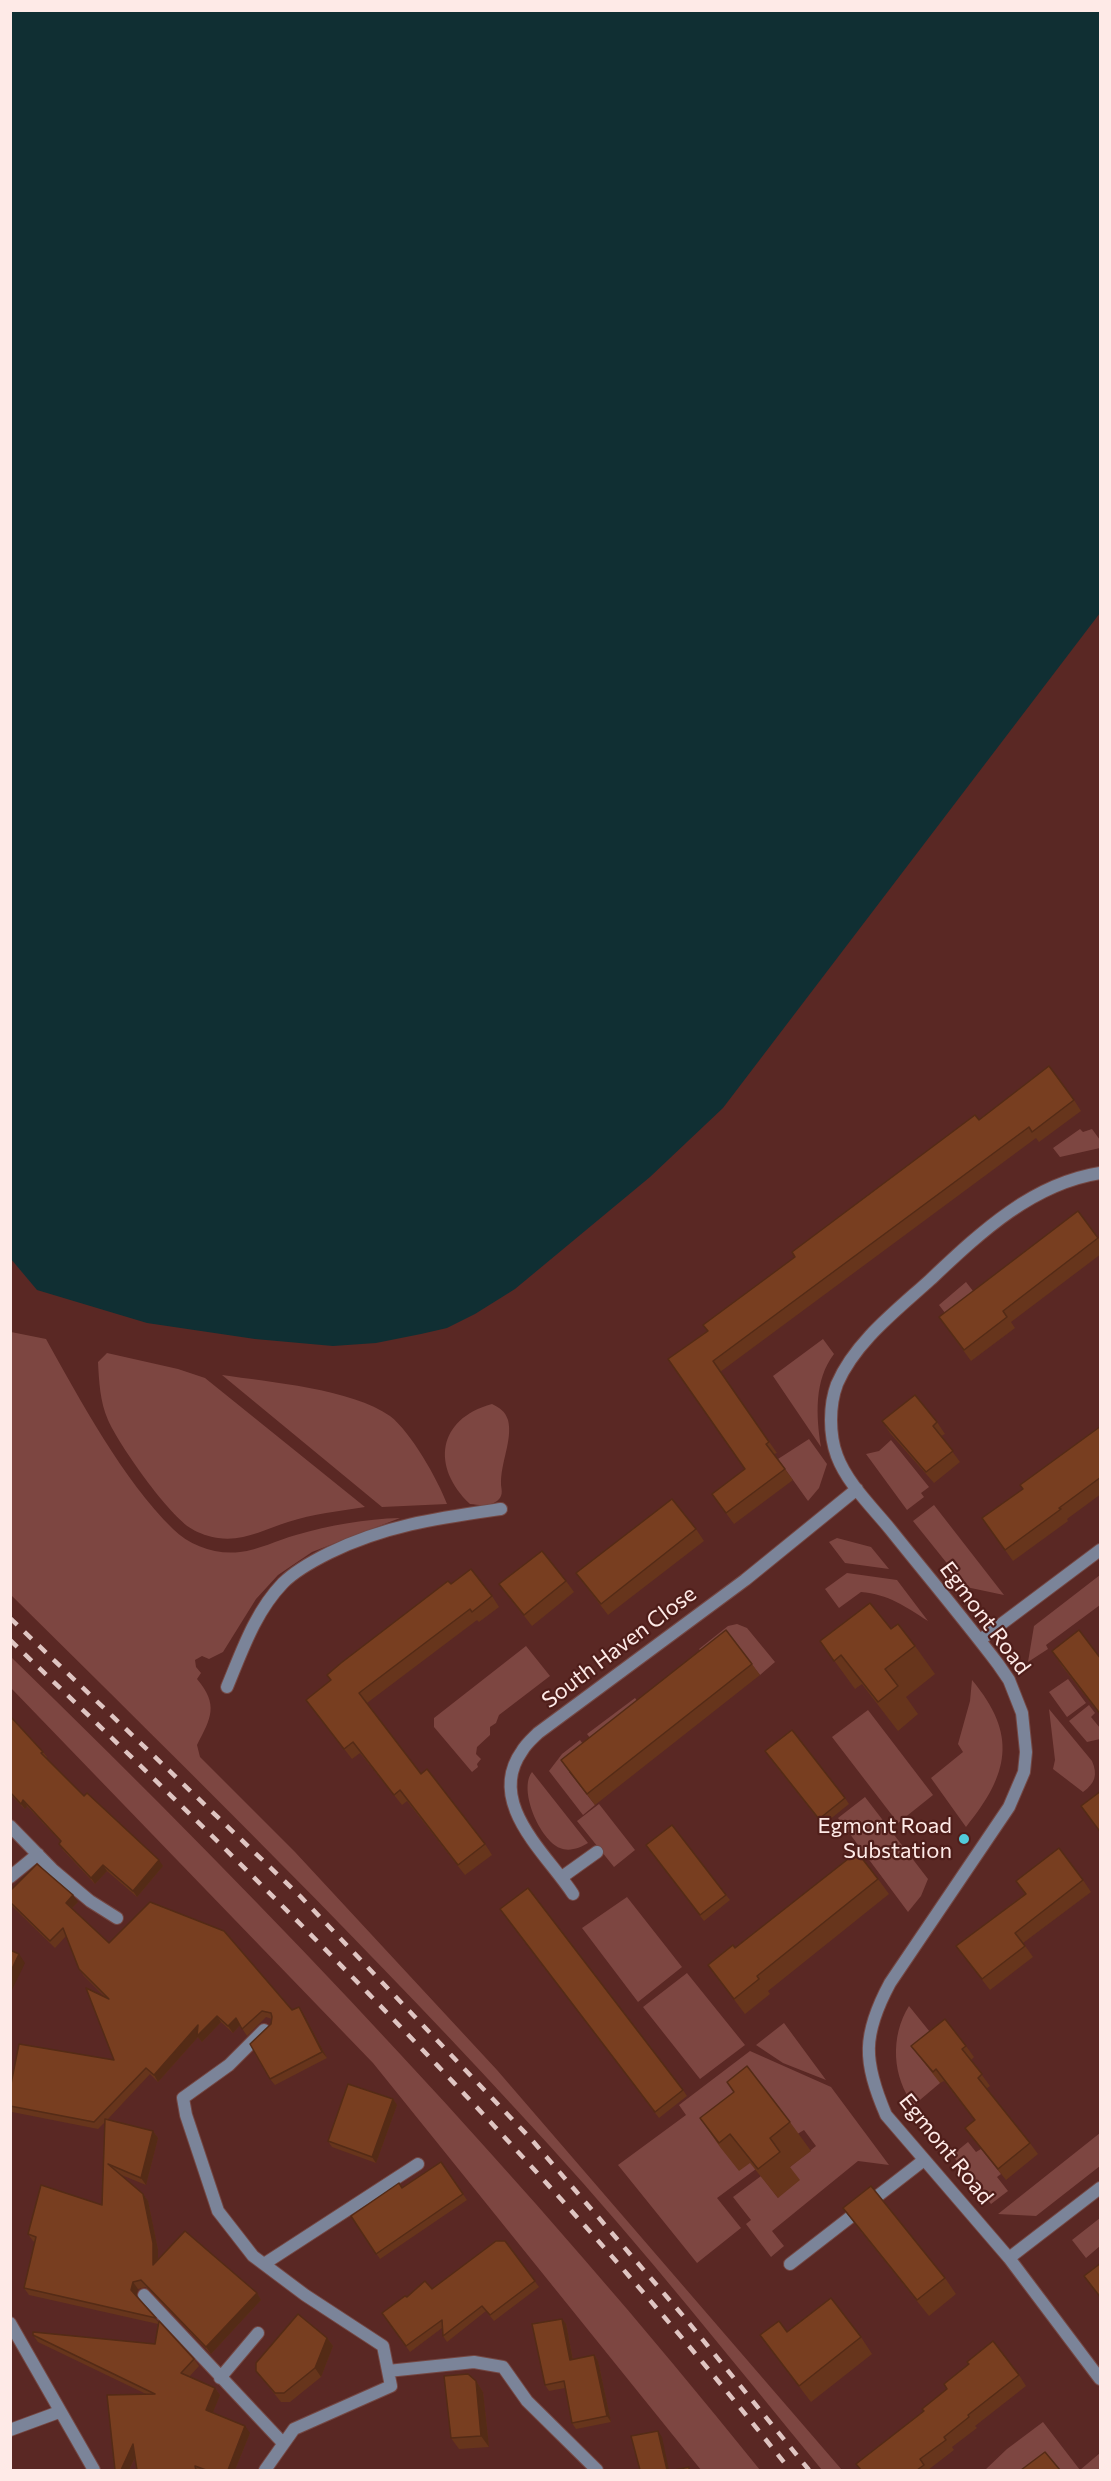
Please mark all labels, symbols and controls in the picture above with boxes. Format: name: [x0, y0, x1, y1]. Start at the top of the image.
street label: Egmont Road: [934, 1556, 1036, 1680]
street label: South Haven Close: [537, 1580, 701, 1714]
place label: Egmont Road Substation: [817, 1813, 952, 1864]
marker: Egmont Road Substation: [957, 1832, 971, 1846]
street label: Egmont Road: [893, 2088, 999, 2210]

